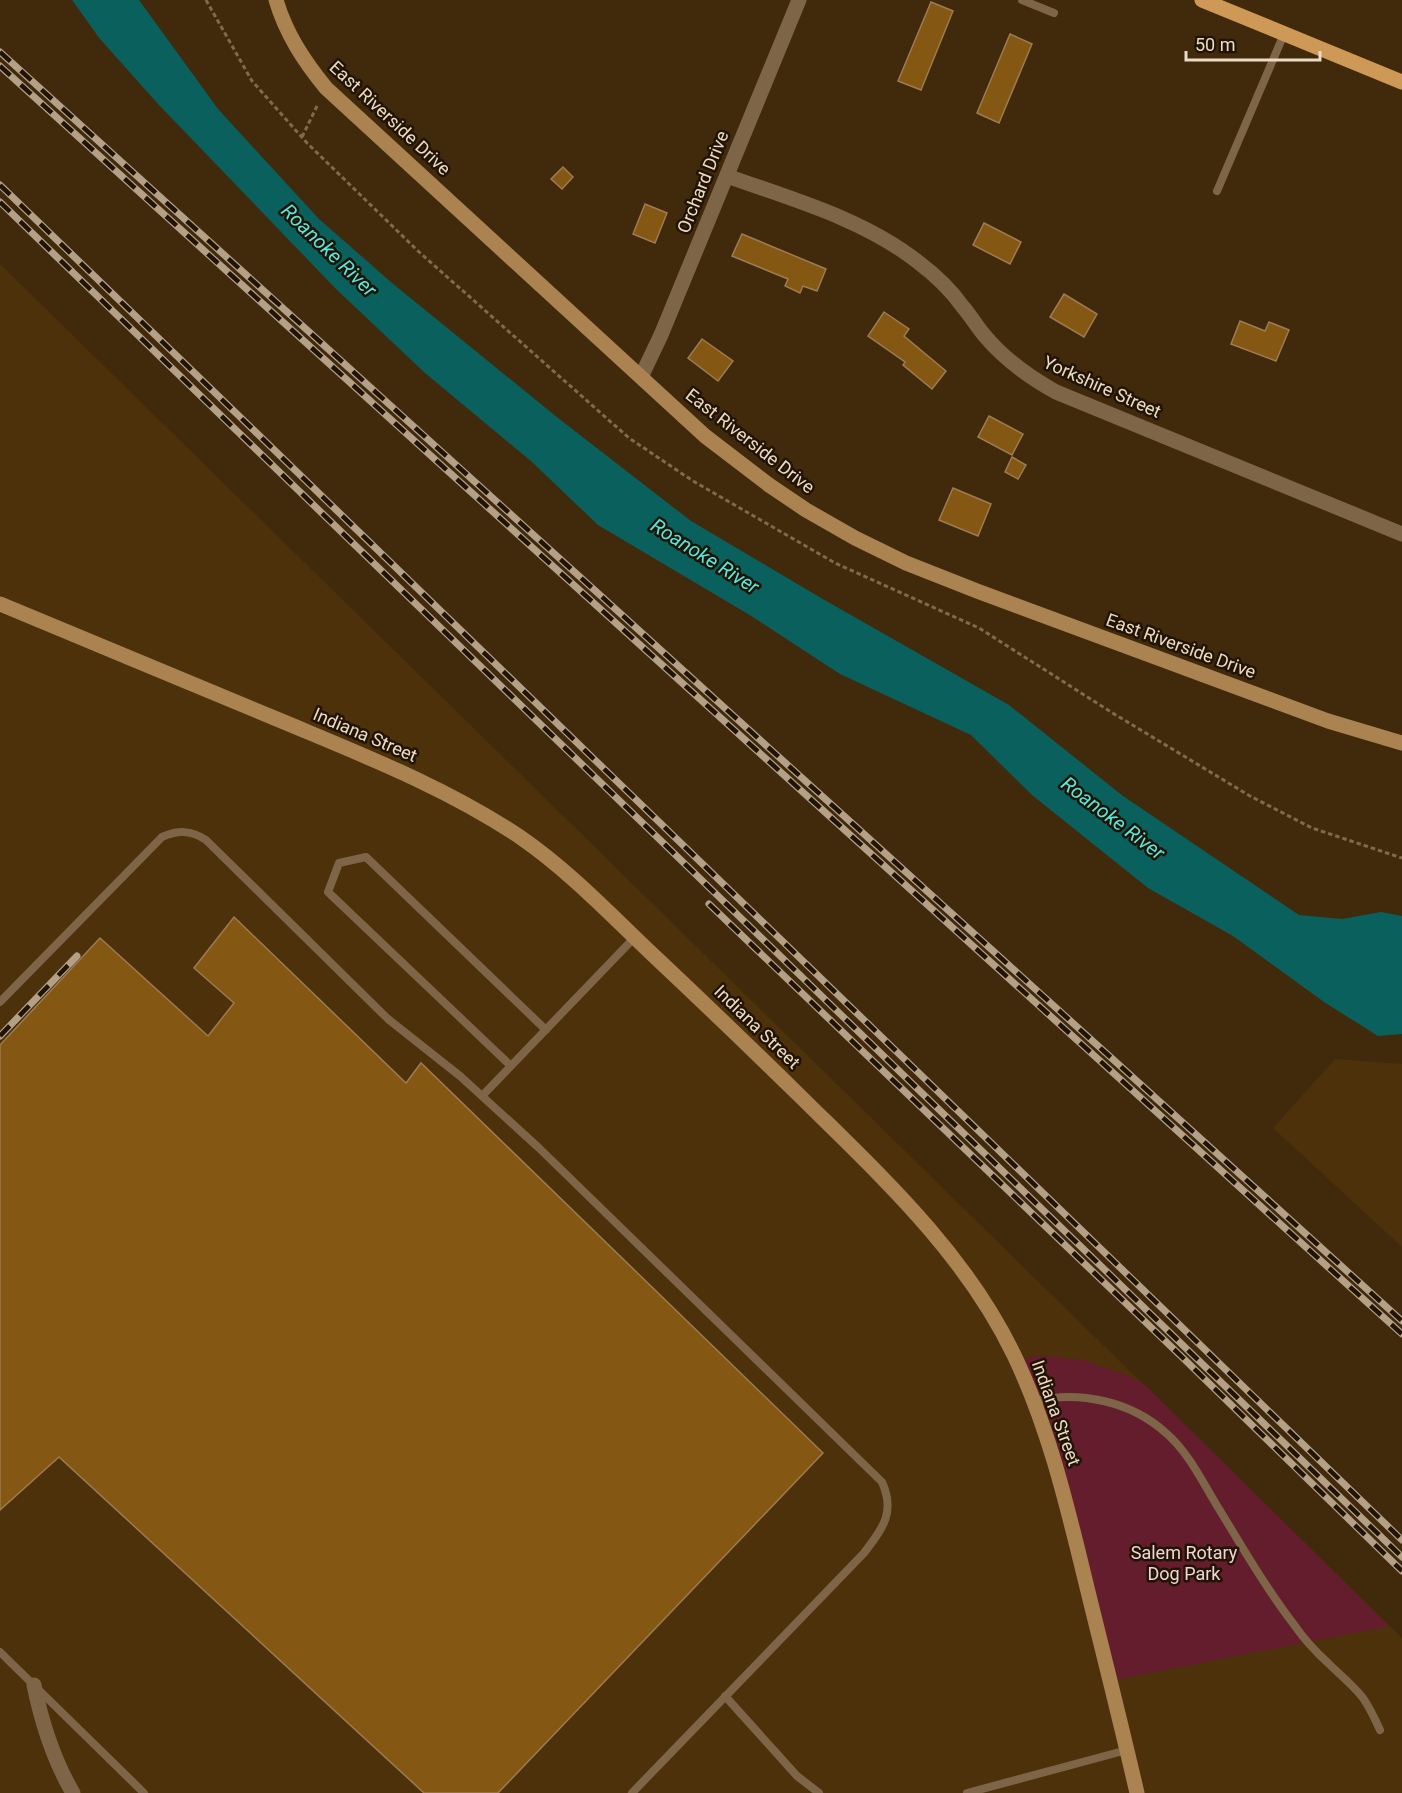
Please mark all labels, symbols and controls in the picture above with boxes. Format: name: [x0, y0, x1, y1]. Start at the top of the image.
scale bar: [1186, 24, 1320, 62]
text: 50 m: [1195, 34, 1235, 55]
street label: East Riverside Drive: [326, 56, 455, 179]
street label: Orchard Drive: [672, 128, 733, 236]
water label: Roanoke River: [276, 199, 383, 302]
street label: Yorkshire Street: [1040, 351, 1164, 422]
street label: East Riverside Drive: [682, 384, 819, 497]
water label: Roanoke River: [646, 513, 765, 600]
street label: East Riverside Drive: [1104, 609, 1259, 682]
street label: Indiana Street: [310, 703, 420, 766]
water label: Roanoke River: [1057, 771, 1170, 865]
street label: Indiana Street: [710, 981, 805, 1073]
street label: Indiana Street: [1028, 1357, 1085, 1469]
park label: Salem Rotary Dog Park: [1131, 1542, 1238, 1584]

